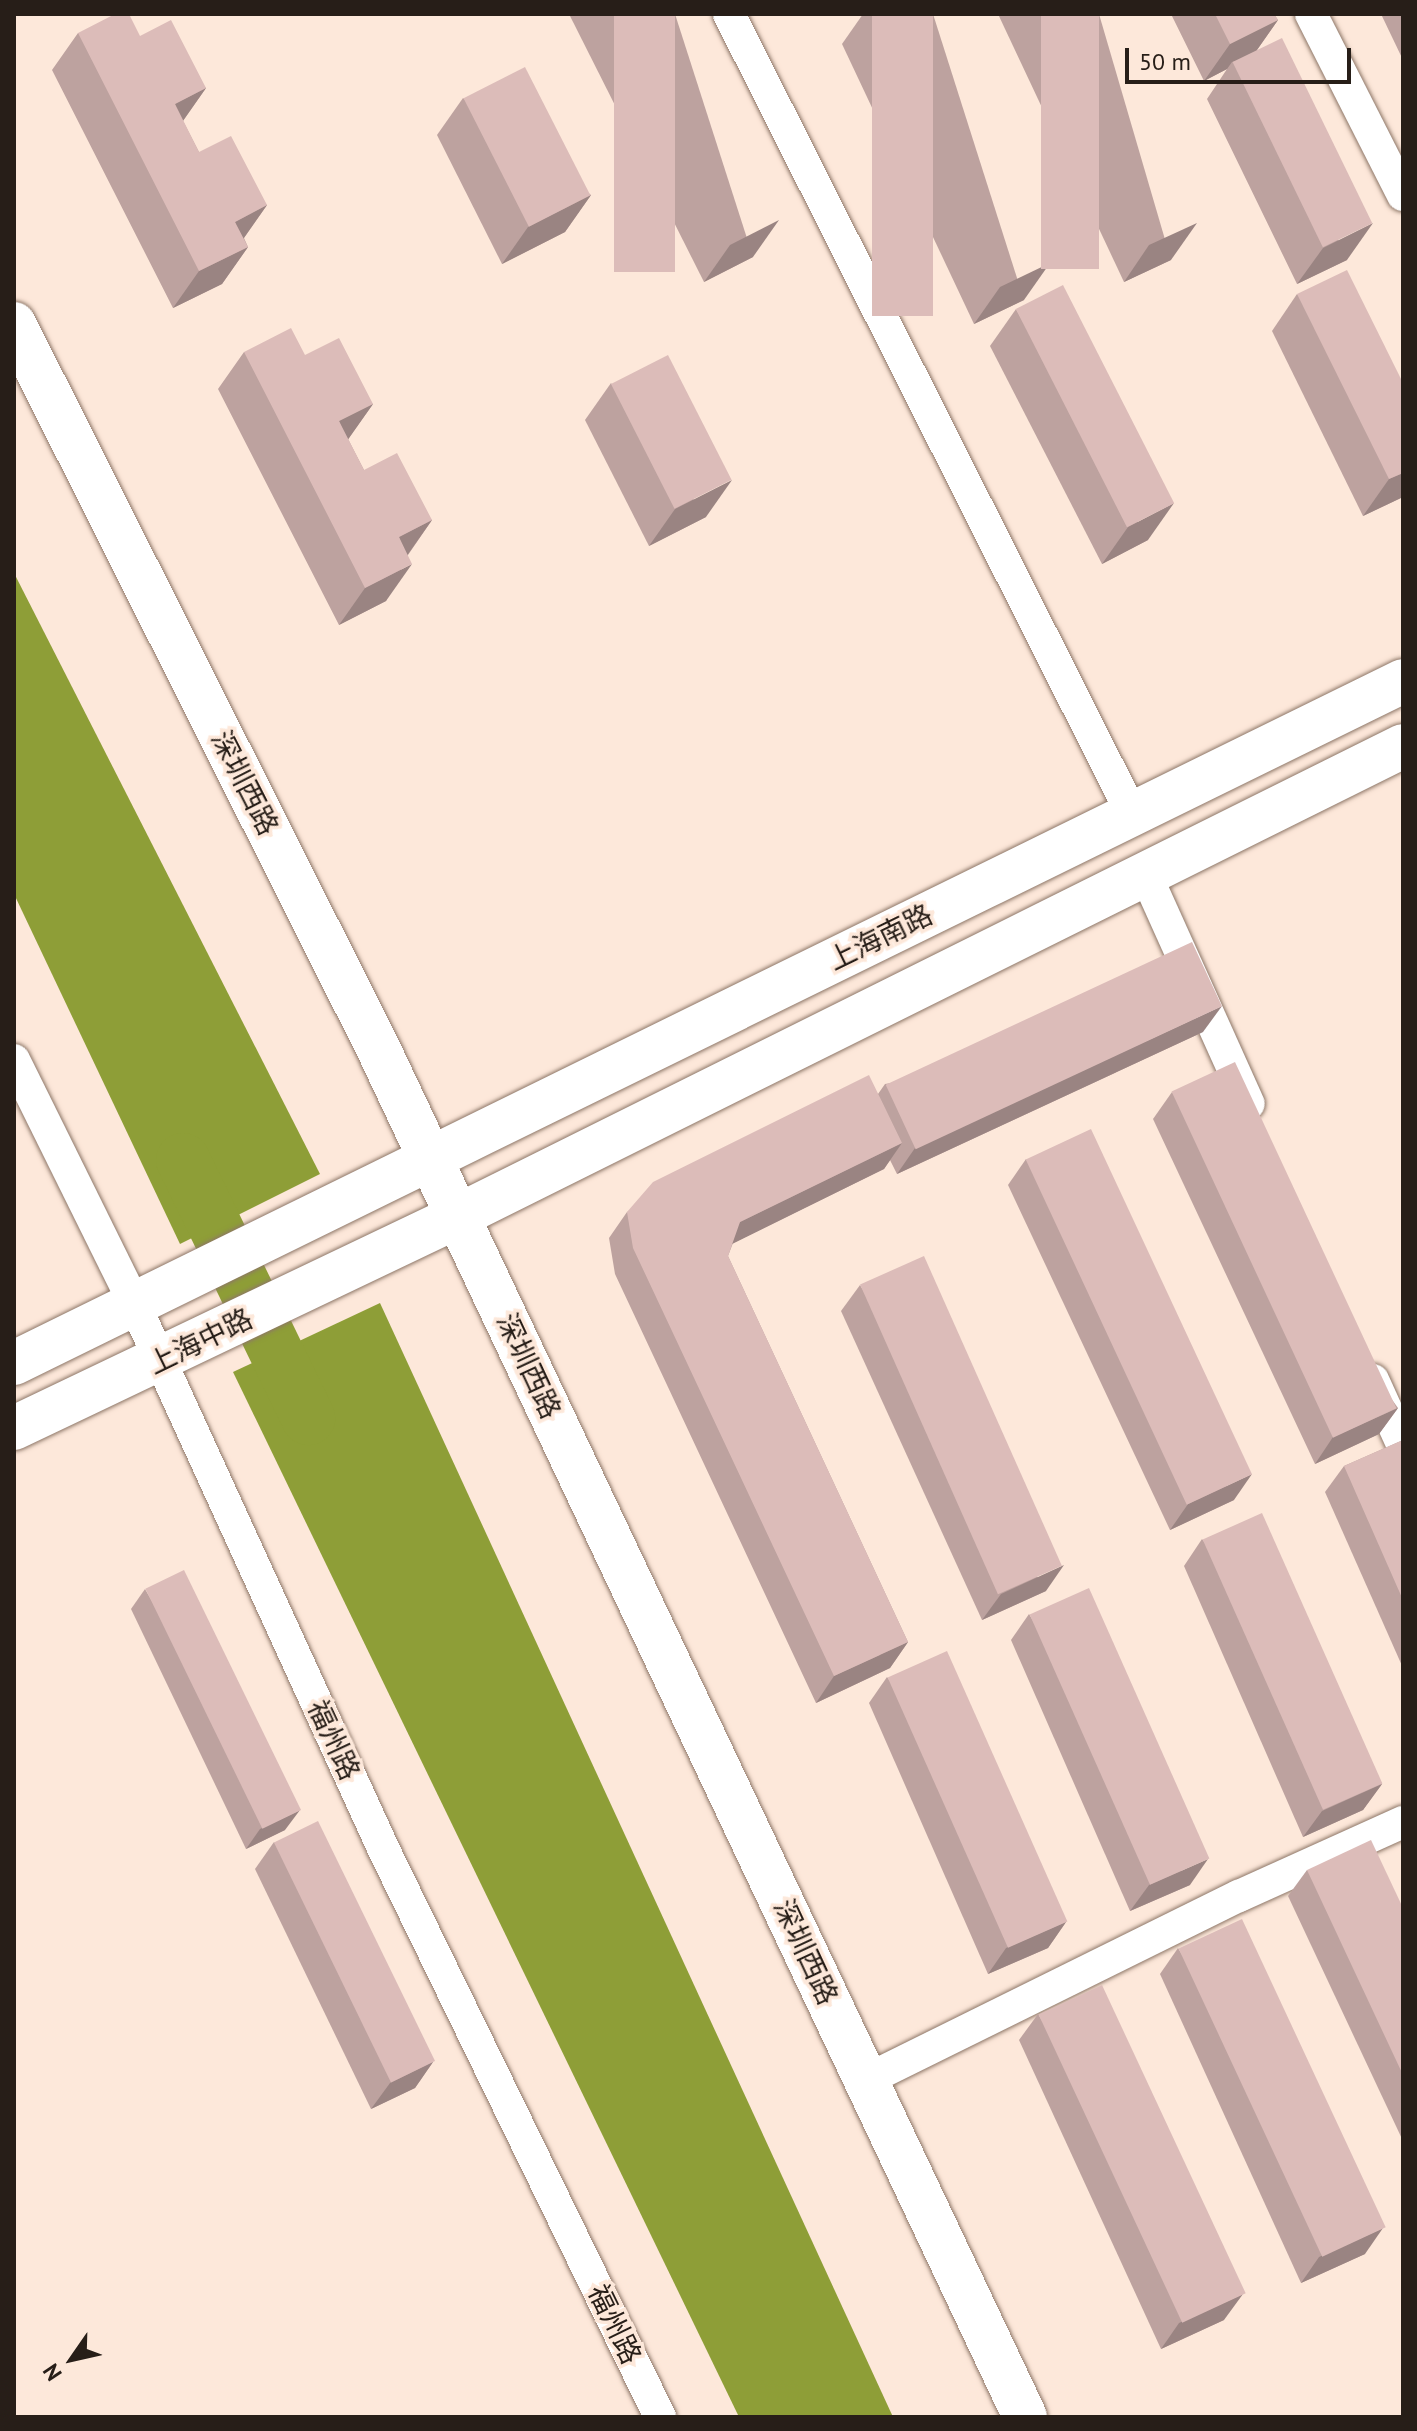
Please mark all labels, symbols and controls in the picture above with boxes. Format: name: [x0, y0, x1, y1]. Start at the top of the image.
scale bar: [1129, 32, 1355, 82]
text: 50 m: [1139, 46, 1191, 77]
street label: 深圳西路: [205, 725, 285, 841]
street label: 上海南路: [822, 897, 938, 977]
street label: 上海中路: [142, 1301, 258, 1381]
street label: 深圳西路: [490, 1308, 568, 1424]
street label: 福州路: [301, 1695, 367, 1785]
street label: 深圳西路: [767, 1894, 845, 2010]
street label: 福州路: [581, 2279, 649, 2369]
north arrow: [32, 2319, 112, 2399]
text: N: [36, 2359, 68, 2386]

